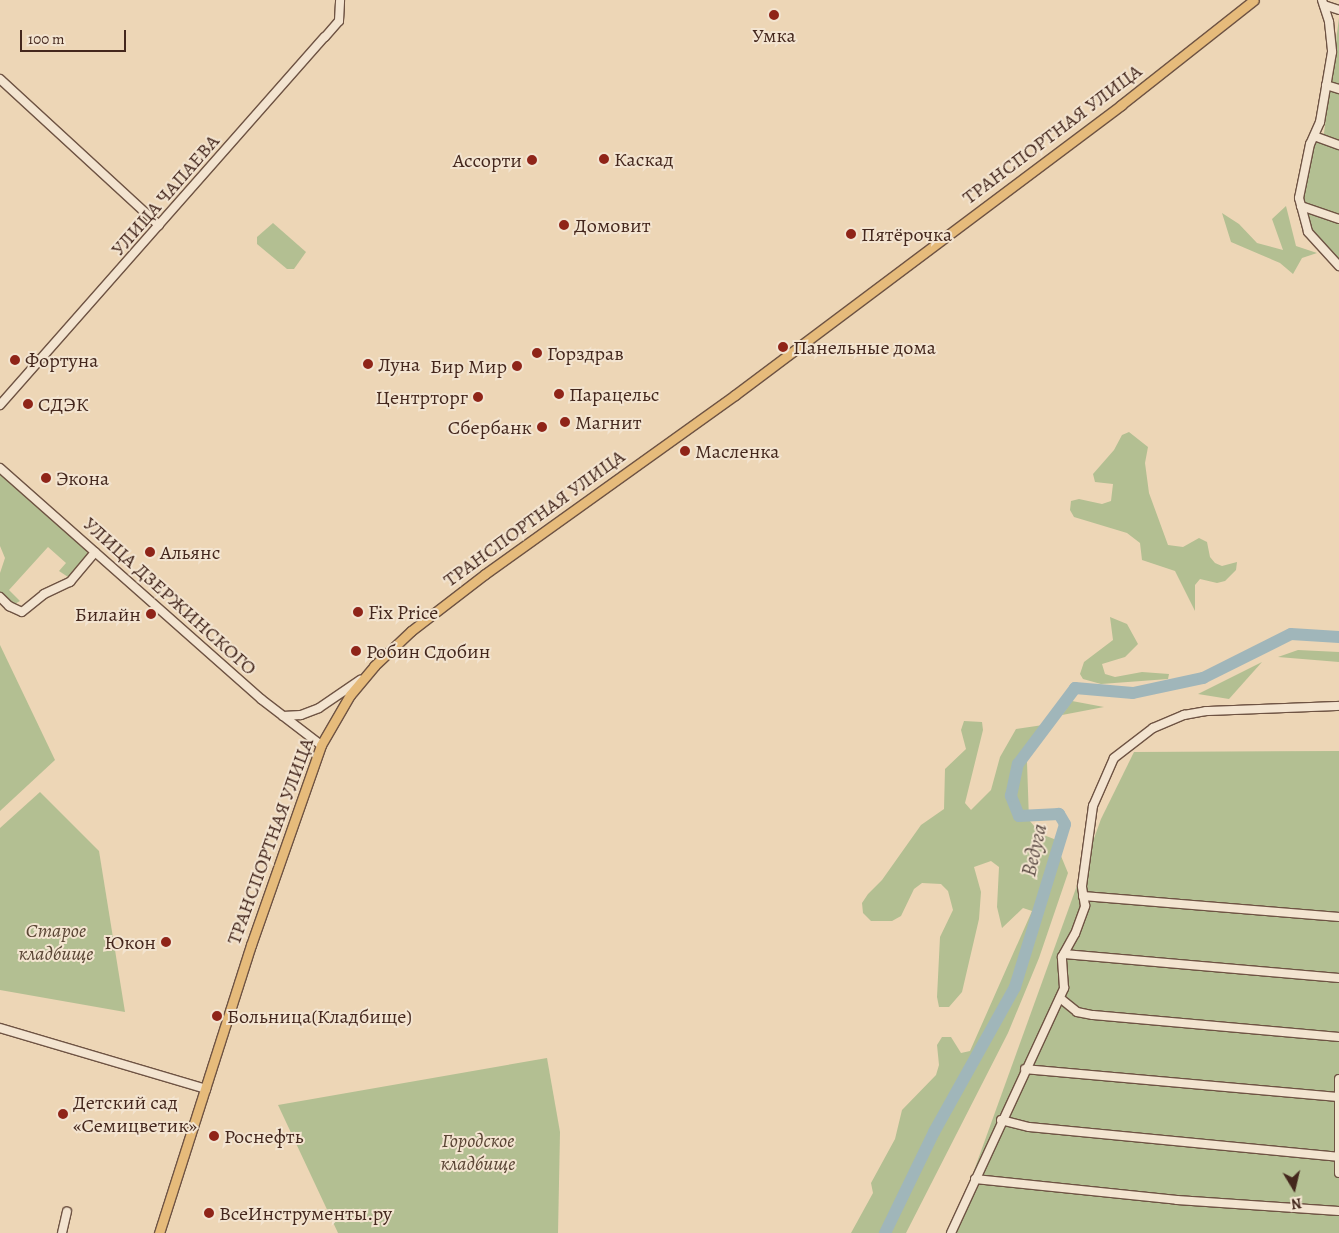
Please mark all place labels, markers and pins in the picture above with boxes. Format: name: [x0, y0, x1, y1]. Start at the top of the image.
marker: Умка: [768, 9, 780, 21]
place label: Умка: [752, 23, 796, 47]
place label: Каскад: [614, 147, 673, 171]
place label: Ассорти: [453, 148, 522, 172]
marker: Каскад: [598, 153, 610, 165]
marker: Ассорти: [526, 154, 538, 166]
place label: Домовит: [574, 213, 651, 237]
marker: Домовит: [558, 219, 570, 231]
place label: Пятёрочка: [861, 222, 952, 246]
marker: Пятёрочка: [845, 228, 857, 240]
place label: Панельные дома: [793, 335, 936, 359]
place label: Горздрав: [547, 341, 624, 365]
marker: Панельные дома: [777, 341, 789, 353]
marker: Горздрав: [531, 347, 543, 359]
place label: Фортуна: [25, 348, 99, 372]
place label: Луна: [378, 352, 420, 376]
marker: Фортуна: [9, 354, 21, 366]
place label: Бир Мир: [430, 354, 507, 378]
marker: Луна: [362, 358, 374, 370]
marker: Бир Мир: [511, 360, 523, 372]
place label: Парацельс: [569, 382, 659, 406]
place label: Центрторг: [376, 385, 468, 409]
marker: Парацельс: [553, 388, 565, 400]
marker: Центрторг: [472, 391, 484, 403]
place label: СДЭК: [38, 392, 88, 416]
marker: СДЭК: [22, 398, 34, 410]
place label: Магнит: [575, 410, 642, 434]
place label: Сбербанк: [448, 415, 532, 439]
marker: Магнит: [559, 416, 571, 428]
marker: Сбербанк: [536, 421, 548, 433]
place label: Масленка: [695, 439, 780, 463]
marker: Масленка: [679, 445, 691, 457]
place label: Экона: [56, 466, 109, 490]
marker: Экона: [40, 472, 52, 484]
place label: Альянс: [160, 540, 220, 564]
marker: Альянс: [144, 546, 156, 558]
place label: Fix Price: [368, 600, 438, 624]
place label: Билайн: [75, 602, 141, 626]
marker: Fix Price: [352, 606, 364, 618]
marker: Билайн: [145, 608, 157, 620]
place label: Робин Сдобин: [366, 639, 490, 663]
marker: Робин Сдобин: [350, 645, 362, 657]
place label: Юкон: [104, 930, 156, 954]
marker: Юкон: [160, 936, 172, 948]
place label: Больница(Кладбище): [227, 1004, 412, 1028]
marker: Больница(Кладбище): [211, 1010, 223, 1022]
place label: Детский сад «Семицветик»: [73, 1090, 197, 1137]
marker: Детский сад «Семицветик»: [57, 1108, 69, 1120]
place label: Роснефть: [224, 1124, 303, 1148]
marker: Роснефть: [208, 1130, 220, 1142]
place label: ВсеИнструменты.ру: [219, 1201, 392, 1225]
marker: ВсеИнструменты.ру: [203, 1207, 215, 1219]

